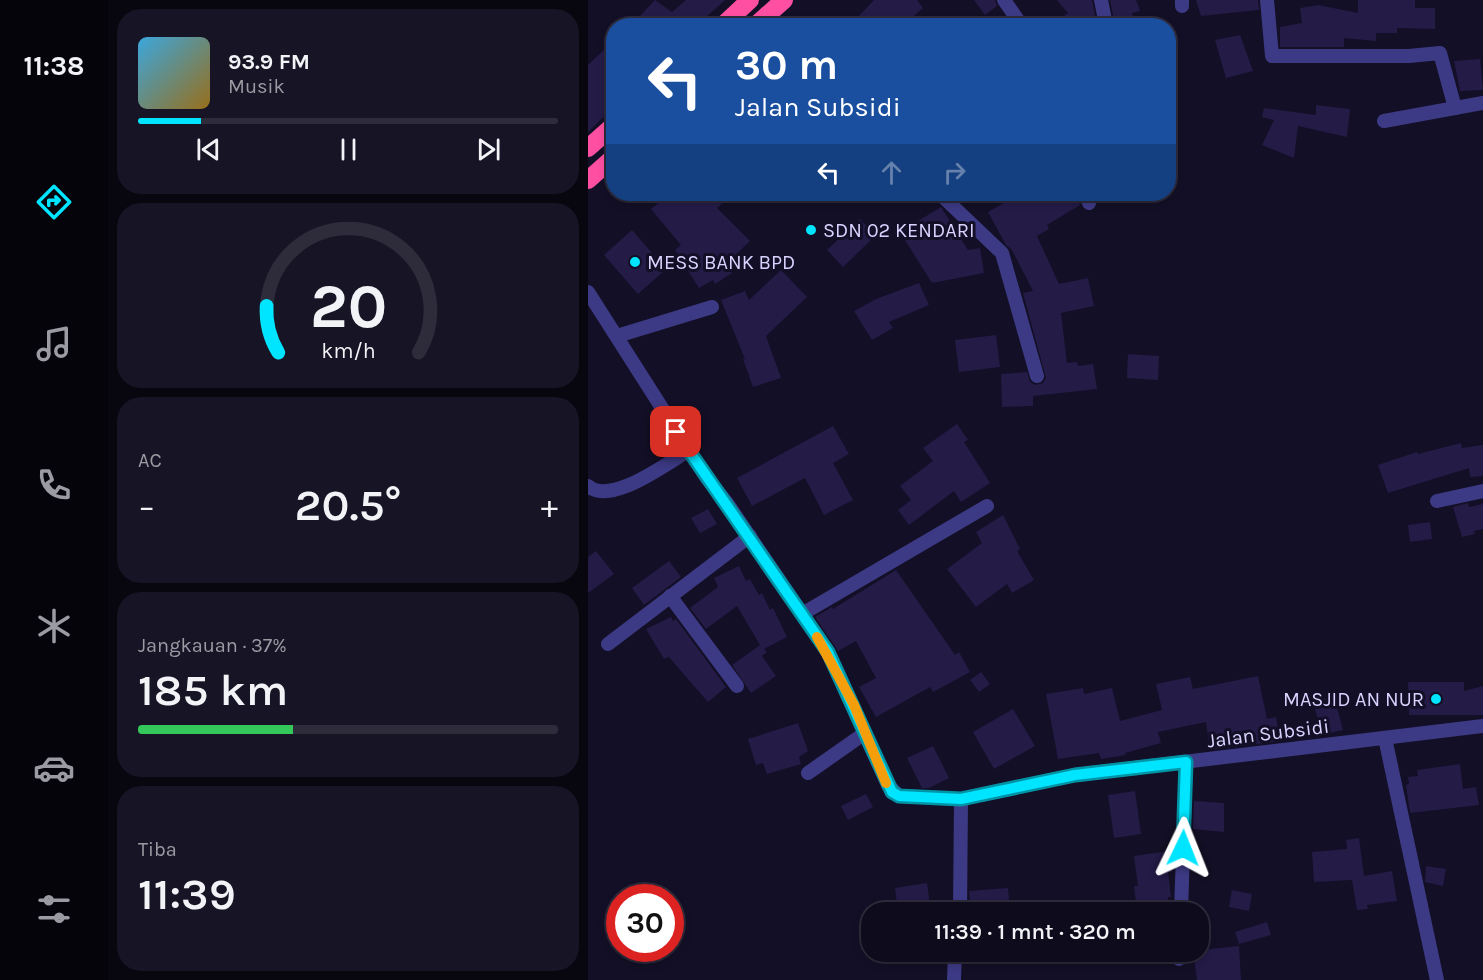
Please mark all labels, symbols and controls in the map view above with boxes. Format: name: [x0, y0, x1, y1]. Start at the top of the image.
text: 30 m: [735, 40, 838, 90]
icon: left: [636, 42, 714, 120]
text: 93.9 FM: [228, 49, 310, 75]
text: 11:38: [24, 50, 84, 82]
text: Musik: [228, 75, 285, 98]
text: Jalan Subsidi: [735, 91, 901, 123]
icon: previous: [192, 133, 225, 166]
icon: pause: [332, 133, 365, 166]
icon: next: [472, 133, 505, 166]
icon: left: [812, 156, 845, 189]
icon: ahead: [875, 156, 908, 189]
icon: right: [938, 156, 971, 189]
icon: directions: [33, 181, 75, 223]
place label: SDN 02 KENDARI: [823, 219, 975, 242]
marker: SDN 02 KENDARI: [804, 223, 818, 237]
place label: MESS BANK BPD: [647, 251, 795, 274]
marker: MESS BANK BPD: [628, 255, 642, 269]
text: 20: [309, 270, 387, 343]
icon: music: [33, 323, 75, 365]
text: km/h: [321, 338, 375, 363]
pin: [650, 406, 701, 457]
icon: arrive: [659, 415, 692, 448]
text: AC: [138, 449, 162, 472]
icon: phone: [33, 464, 75, 506]
text: 20.5°: [295, 479, 401, 531]
text: −: [138, 487, 155, 525]
text: +: [541, 487, 558, 525]
icon: climate: [33, 605, 75, 647]
text: Jangkauan · 37%: [138, 634, 287, 657]
text: 185 km: [138, 664, 288, 716]
place label: MASJID AN NUR: [1283, 688, 1424, 711]
marker: MASJID AN NUR: [1429, 692, 1443, 706]
street label: Jalan Subsidi: [1206, 715, 1330, 752]
icon: car: [33, 747, 75, 789]
position arrow: [1151, 816, 1215, 880]
text: Tiba: [138, 838, 177, 861]
text: 11:39: [138, 868, 236, 920]
speed limit sign: 30: [606, 884, 684, 962]
icon: filters: [33, 888, 75, 930]
text: 11:39 · 1 mnt · 320 m: [934, 919, 1136, 945]

